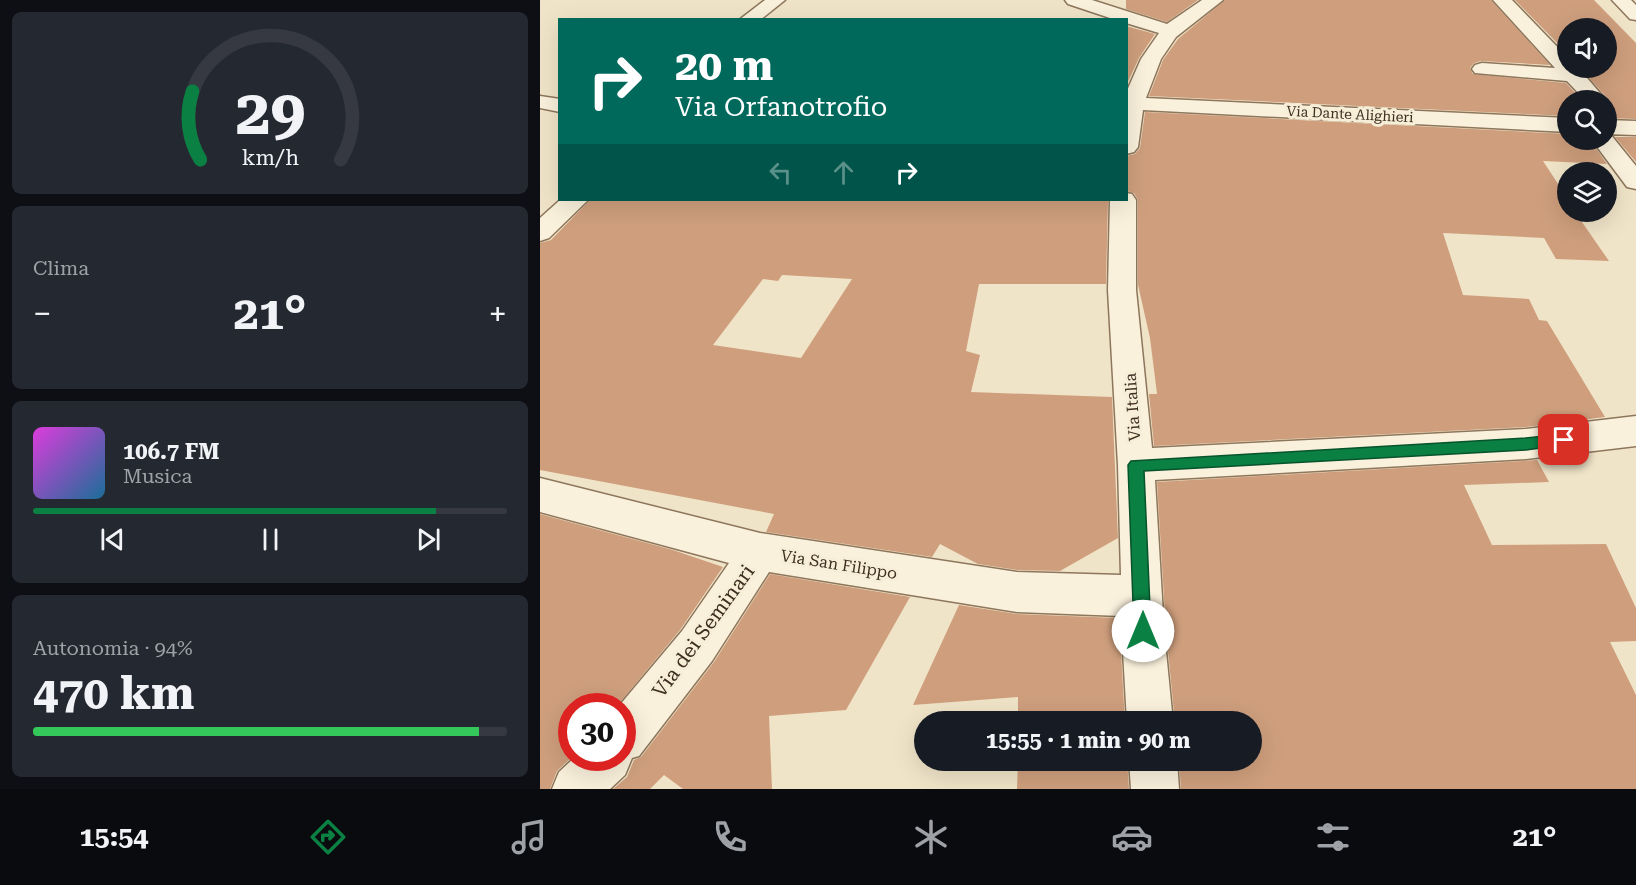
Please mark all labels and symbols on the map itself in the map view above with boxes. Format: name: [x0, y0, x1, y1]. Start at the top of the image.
street label: Via Dante Alighieri: [1286, 103, 1415, 125]
street label: Via Italia: [1121, 372, 1144, 442]
pin: [1538, 414, 1589, 465]
street label: Via San Filippo: [779, 546, 899, 583]
street label: Via dei Seminari: [647, 560, 759, 702]
position arrow: [1111, 599, 1175, 663]
speed limit sign: 30: [558, 693, 636, 771]

